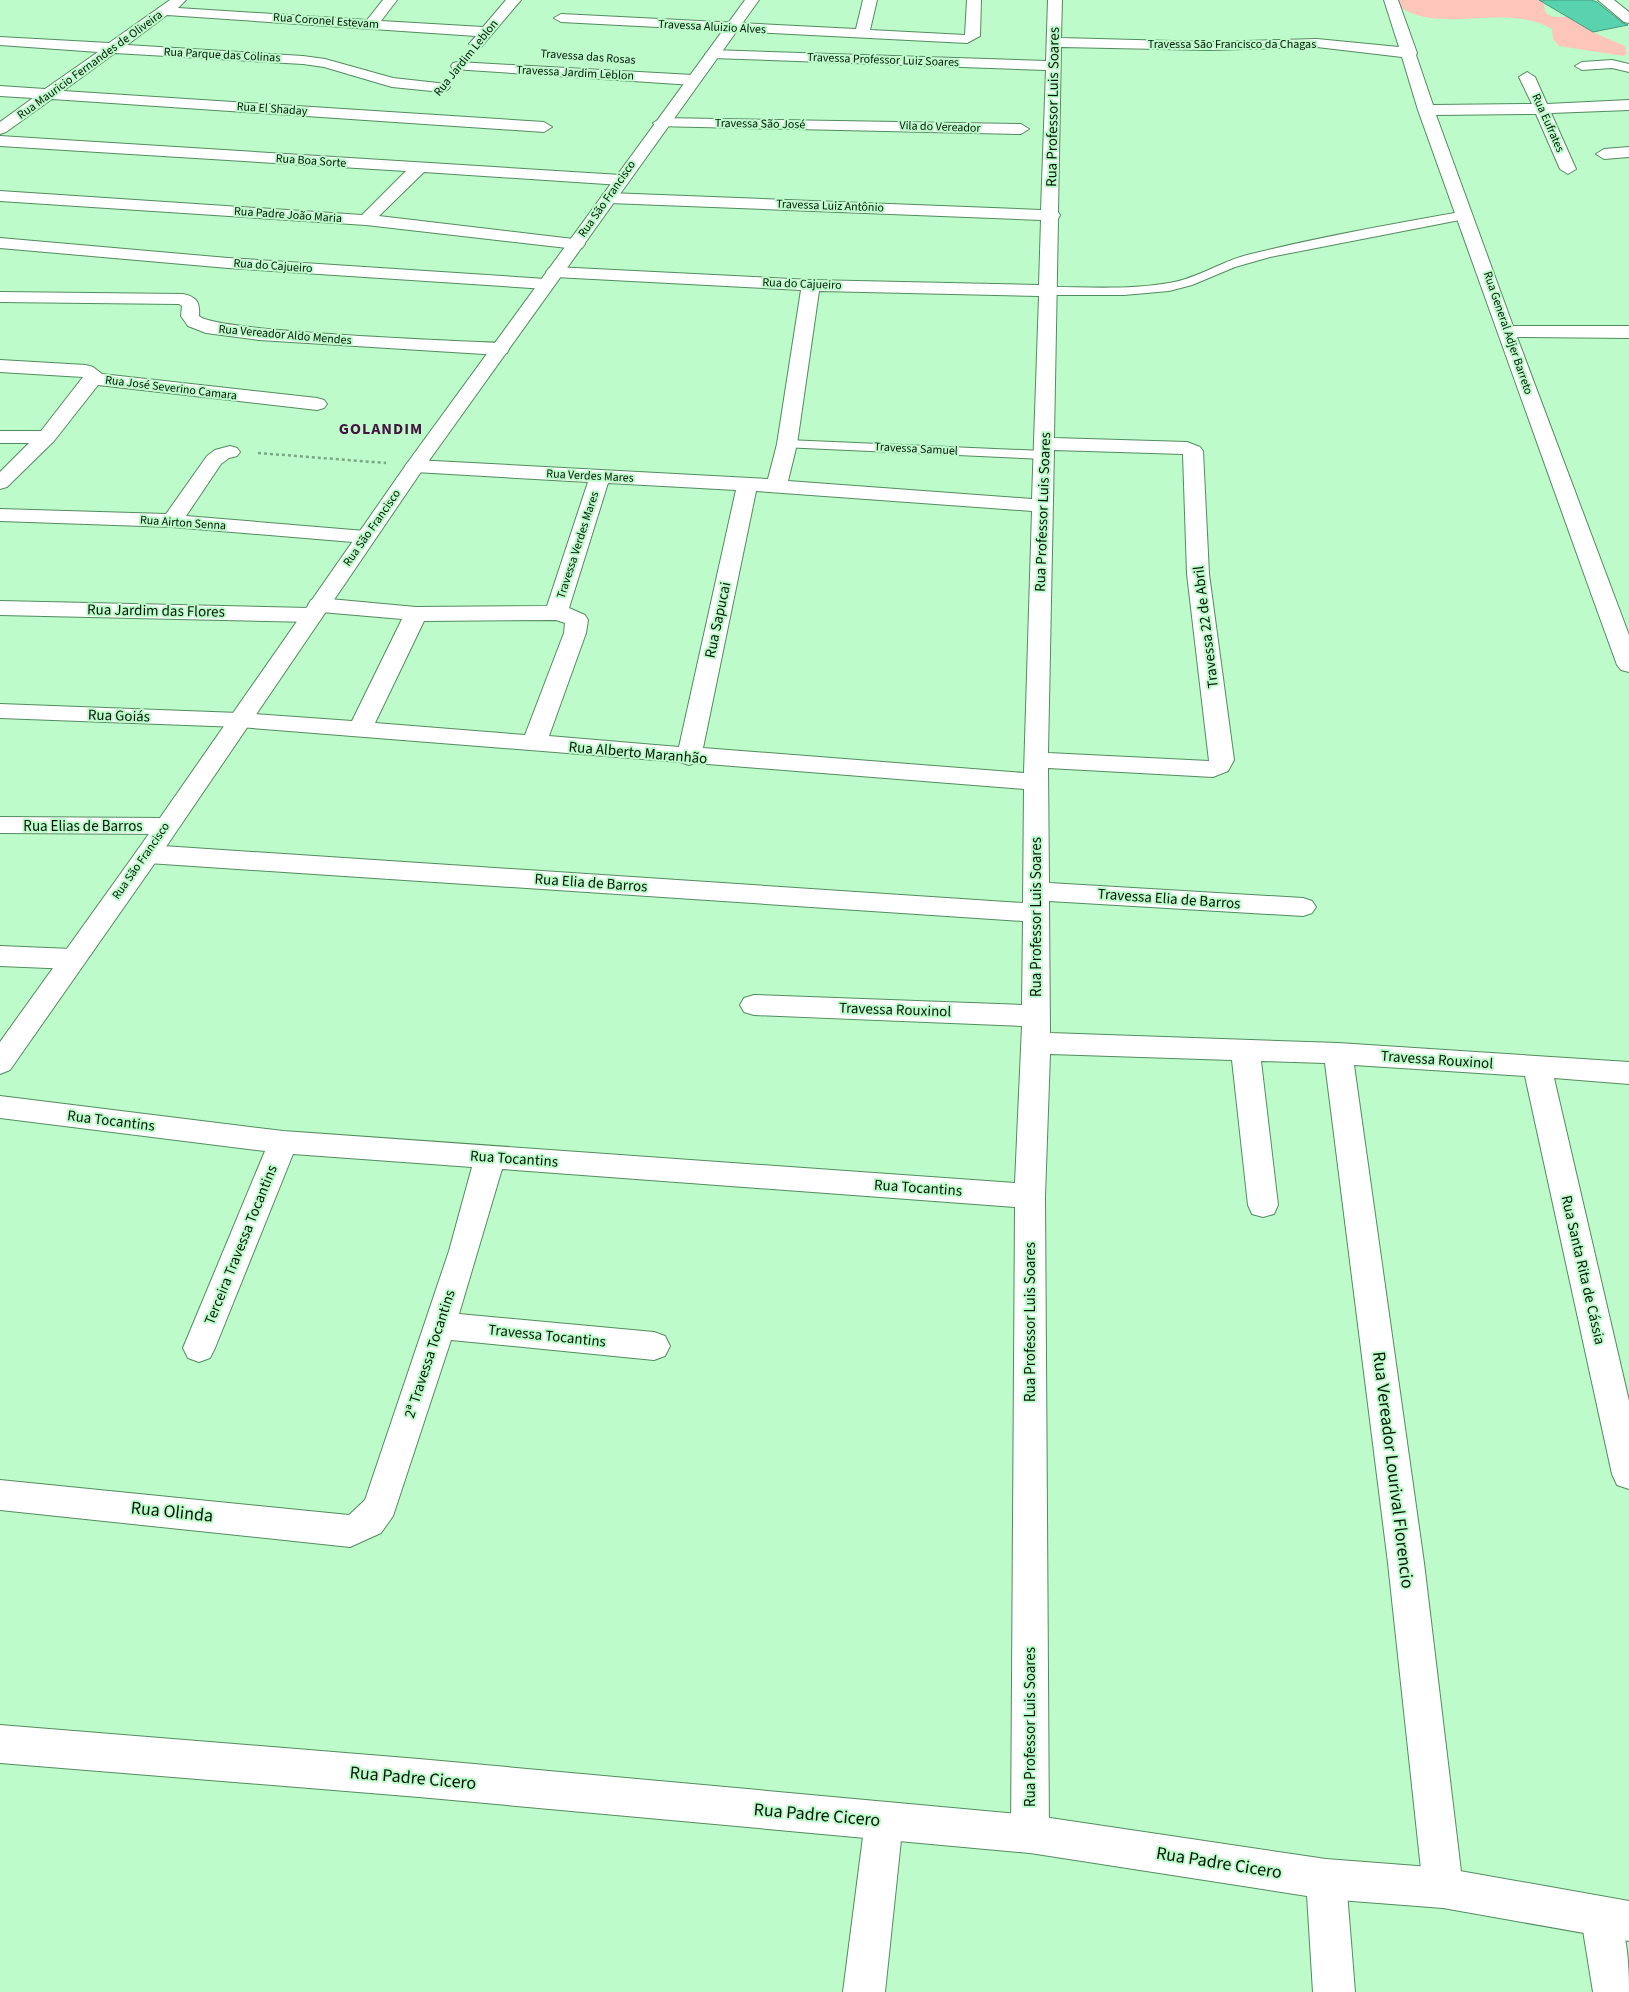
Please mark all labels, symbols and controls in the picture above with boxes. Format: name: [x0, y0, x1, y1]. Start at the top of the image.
street label: Rua Mauricio Fernandes de Oliveira: [14, 6, 166, 124]
street label: Rua Coronel Estevam: [272, 9, 380, 33]
street label: Rua Jardim Leblon: [430, 16, 502, 100]
street label: Travessa Aluizio Alves: [658, 16, 766, 38]
street label: Rua Professor Luis Soares: [1041, 27, 1065, 187]
street label: Travessa São Francisco da Chagas: [1148, 36, 1316, 53]
street label: Rua Parque das Colinas: [163, 43, 281, 67]
street label: Travessa das Rosas: [540, 45, 636, 69]
street label: Travessa Professor Luiz Soares: [807, 49, 959, 71]
street label: Travessa Jardim Leblon: [516, 61, 634, 85]
street label: Rua Eufrates: [1527, 91, 1569, 155]
street label: Rua El Shaday: [236, 98, 308, 120]
street label: Travessa São José: [715, 115, 805, 133]
street label: Vila do Vereador: [899, 117, 982, 137]
street label: Rua Boa Sorte: [275, 150, 347, 172]
street label: Rua São Francisco: [574, 157, 640, 241]
street label: Travessa Luiz Antônio: [776, 196, 884, 216]
street label: Rua Padre João Maria: [233, 203, 343, 227]
street label: Rua do Cajueiro: [233, 255, 313, 277]
street label: Rua General Adjer Barreto: [1479, 269, 1537, 397]
street label: Rua do Cajueiro: [762, 274, 842, 294]
street label: Rua Vereador Aldo Mendes: [218, 321, 352, 349]
street label: Rua José Severino Camara: [104, 371, 238, 405]
district label: GOLANDIM: [339, 418, 423, 440]
street label: Rua Professor Luis Soares: [1030, 432, 1056, 592]
street label: Travessa Samuel: [874, 438, 958, 460]
street label: Rua Verdes Mares: [546, 465, 634, 487]
street label: Rua São Francisco: [339, 486, 405, 570]
street label: Travessa Verdes Mares: [553, 489, 603, 601]
street label: Rua Airton Senna: [139, 512, 227, 534]
street label: Travessa 22 de Abril: [1188, 564, 1224, 689]
street label: Rua Sapucai: [700, 580, 736, 660]
street label: Rua Jardim das Flores: [87, 599, 225, 623]
street label: Rua Goiás: [88, 704, 150, 728]
street label: Rua Alberto Maranhão: [568, 736, 708, 770]
street label: Rua Elias de Barros: [23, 816, 143, 837]
street label: Rua São Francisco: [108, 819, 174, 903]
street label: Rua Professor Luis Soares: [1026, 837, 1047, 997]
street label: Rua Elia de Barros: [534, 869, 648, 897]
street label: Travessa Elia de Barros: [1097, 884, 1241, 914]
street label: Travessa Rouxinol: [838, 998, 952, 1022]
street label: Travessa Rouxinol: [1380, 1046, 1494, 1074]
street label: Rua Tocantins: [66, 1105, 156, 1137]
street label: Rua Tocantins: [469, 1145, 559, 1173]
street label: Terceira Travessa Tocantins: [199, 1162, 283, 1328]
street label: Rua Tocantins: [873, 1174, 963, 1202]
street label: Rua Santa Rita de Cássia: [1556, 1193, 1610, 1347]
street label: Rua Professor Luis Soares: [1020, 1242, 1041, 1402]
street label: 2ª Travessa Tocantins: [399, 1287, 461, 1421]
street label: Travessa Tocantins: [487, 1319, 607, 1353]
street label: Rua Vereador Lourival Florencio: [1366, 1350, 1420, 1590]
street label: Rua Olinda: [130, 1495, 214, 1529]
street label: Rua Professor Luis Soares: [1020, 1647, 1041, 1807]
street label: Rua Padre Cicero: [349, 1760, 477, 1796]
street label: Rua Padre Cicero: [753, 1797, 881, 1833]
street label: Rua Padre Cicero: [1154, 1841, 1284, 1885]

